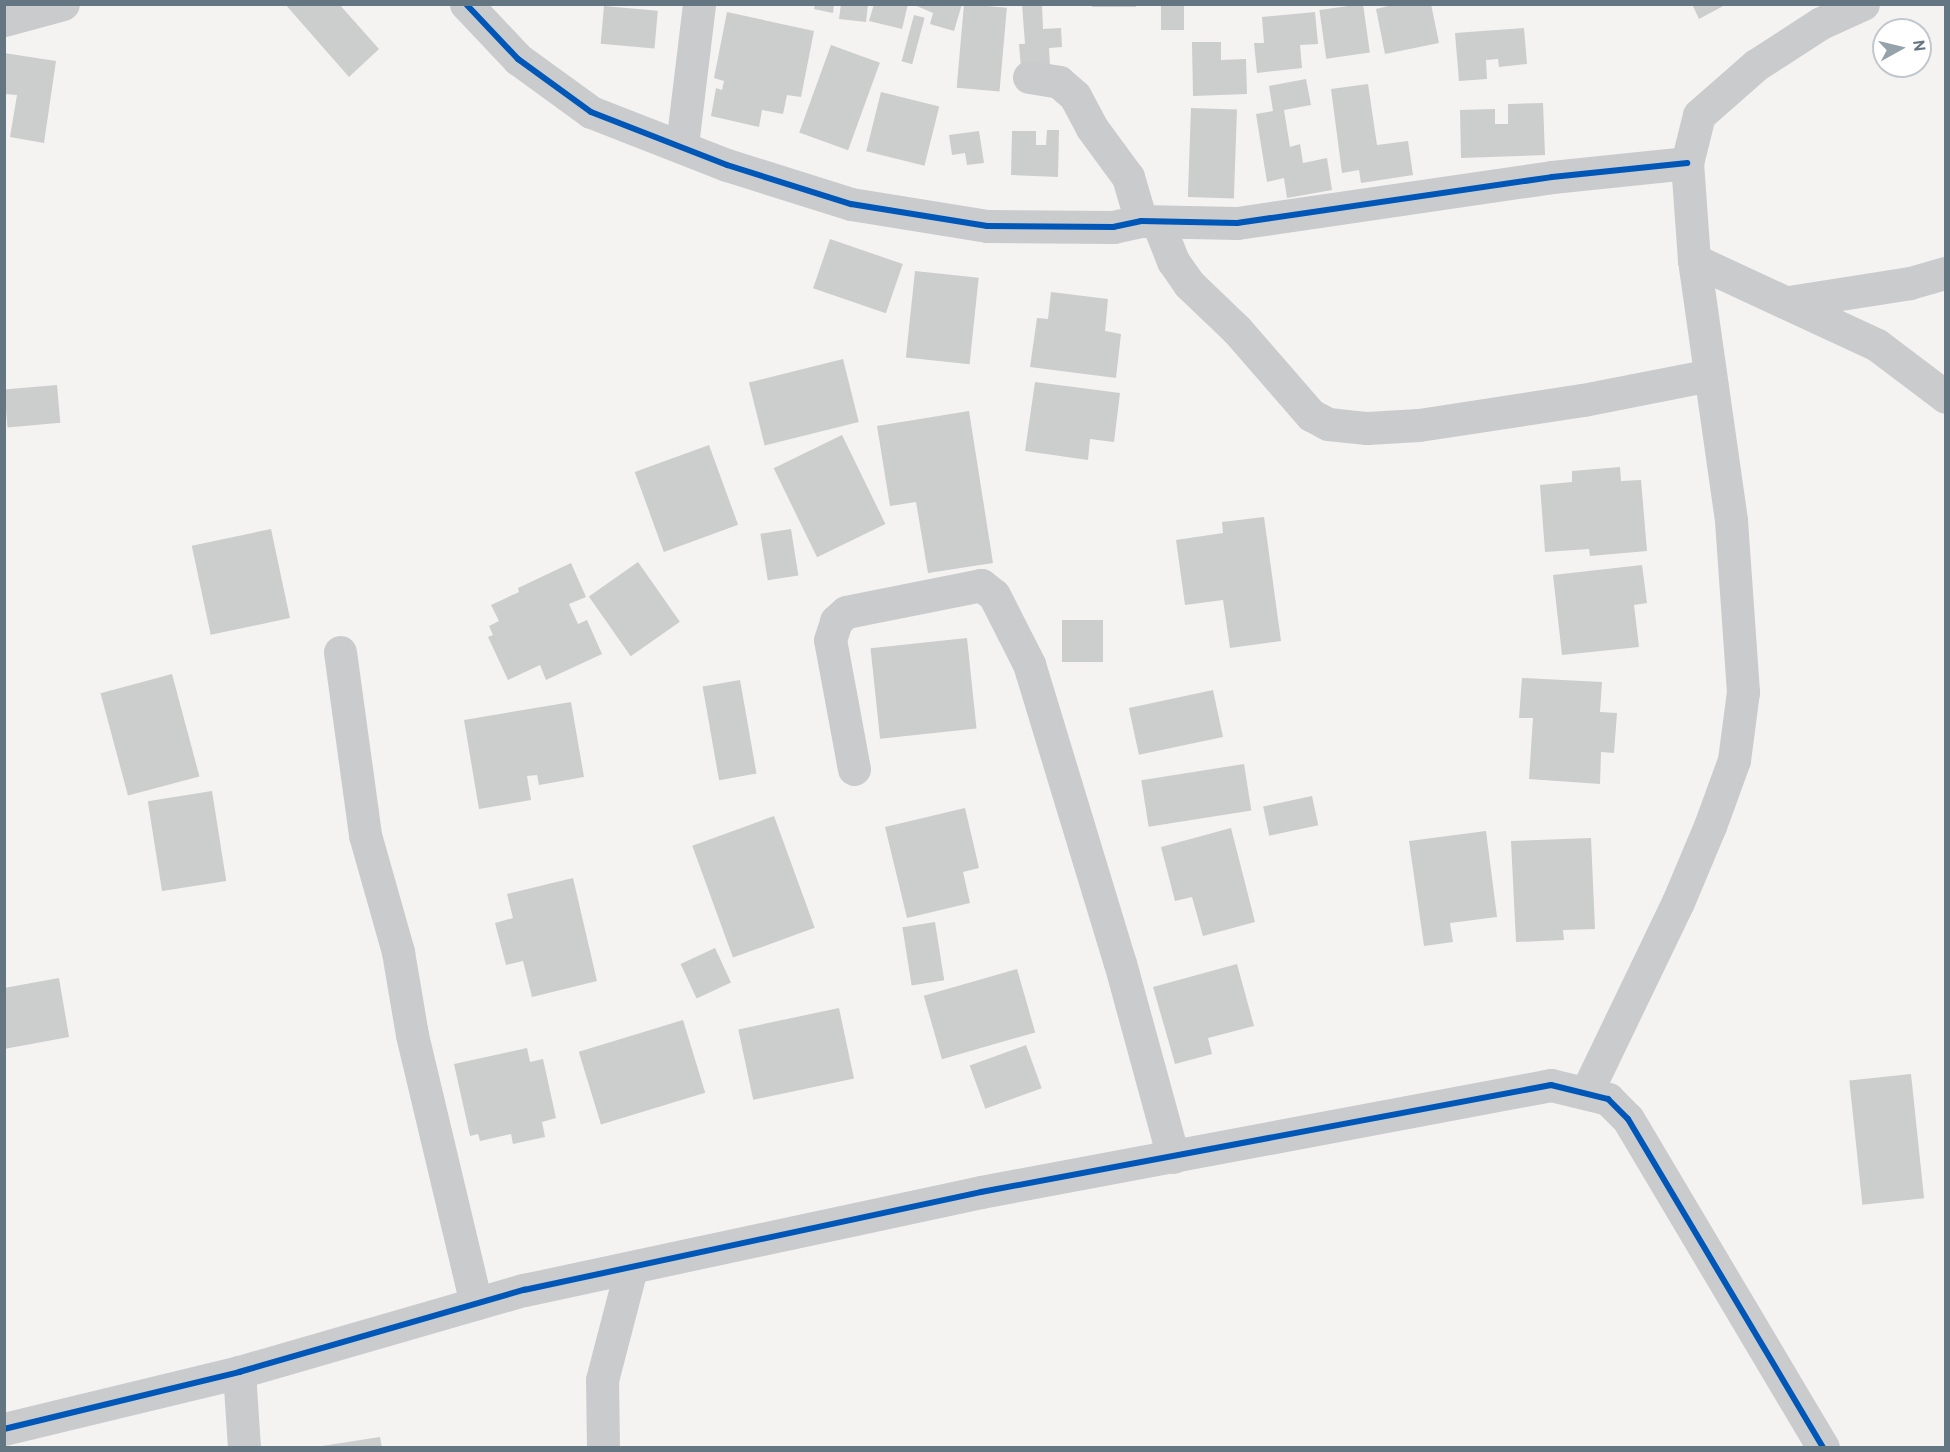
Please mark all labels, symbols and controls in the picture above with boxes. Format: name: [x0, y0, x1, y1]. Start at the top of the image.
north arrow: [1872, 18, 1932, 78]
text: N: [1907, 39, 1929, 53]

